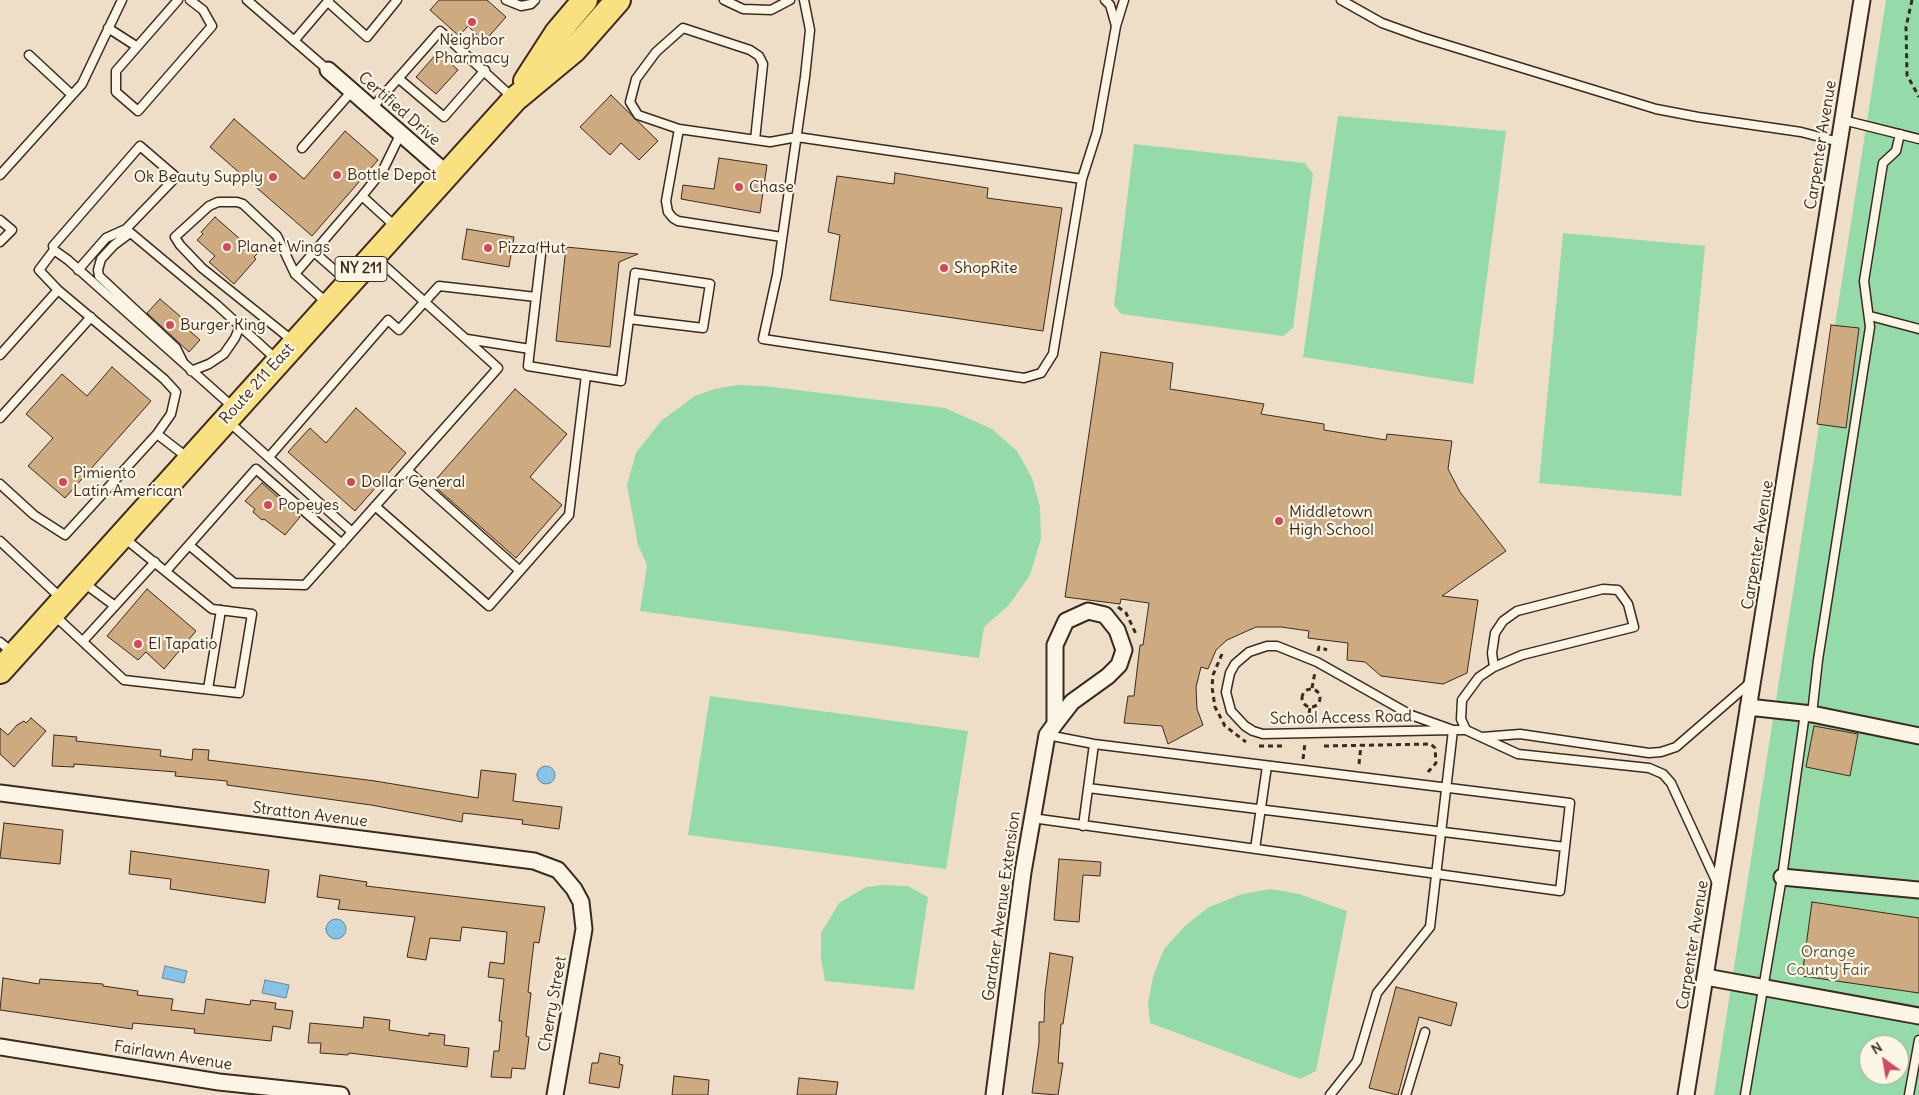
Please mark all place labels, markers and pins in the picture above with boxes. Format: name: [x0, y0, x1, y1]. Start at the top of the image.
marker: Neighbor Pharmacy: [466, 16, 478, 28]
place label: Neighbor Pharmacy: [435, 30, 509, 68]
place label: Bottle Depot: [347, 165, 437, 185]
place label: Ok Beauty Supply: [134, 167, 263, 187]
marker: Bottle Depot: [331, 169, 343, 181]
marker: Ok Beauty Supply: [267, 171, 279, 183]
place label: Chase: [749, 177, 794, 197]
marker: Chase: [733, 181, 745, 193]
place label: Planet Wings: [237, 237, 330, 257]
place label: Pizza Hut: [498, 238, 566, 258]
marker: Planet Wings: [221, 241, 233, 253]
marker: Pizza Hut: [482, 242, 494, 254]
place label: ShopRite: [954, 258, 1018, 278]
marker: ShopRite: [938, 262, 950, 274]
place label: Burger King: [180, 315, 266, 335]
marker: Burger King: [164, 319, 176, 331]
place label: Pimiento Latin American: [73, 463, 182, 501]
place label: Dollar General: [361, 472, 465, 492]
marker: Pimiento Latin American: [57, 476, 69, 488]
marker: Dollar General: [345, 476, 357, 488]
place label: Popeyes: [278, 495, 339, 515]
marker: Popeyes: [262, 499, 274, 511]
place label: Middletown High School: [1289, 502, 1374, 540]
marker: Middletown High School: [1273, 515, 1285, 527]
place label: El Tapatio: [148, 634, 217, 654]
marker: El Tapatio: [132, 638, 144, 650]

